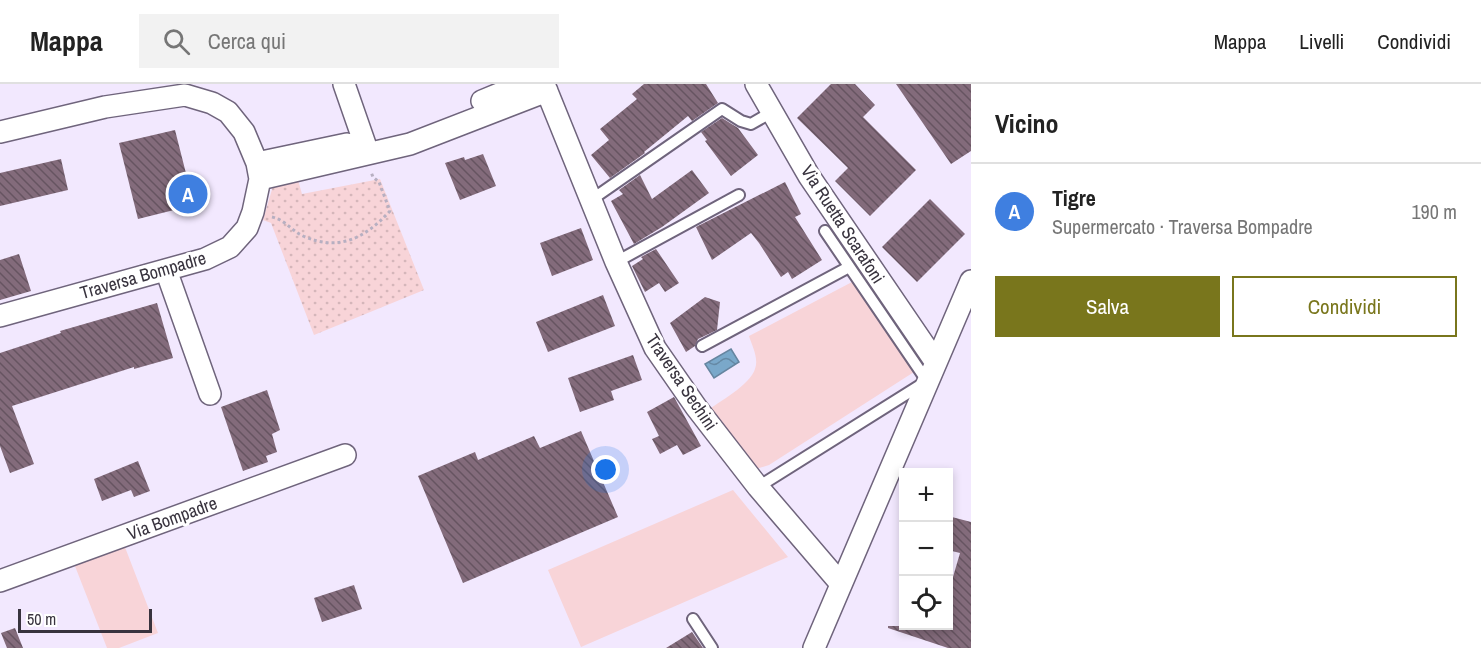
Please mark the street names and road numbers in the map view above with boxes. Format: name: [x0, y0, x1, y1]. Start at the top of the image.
street label: Via Ruetta Scarafoni: [795, 160, 891, 288]
street label: Traversa Bompadre: [77, 245, 209, 305]
street label: Traversa Sechini: [640, 329, 724, 435]
street label: Via Bompadre: [124, 490, 220, 546]

